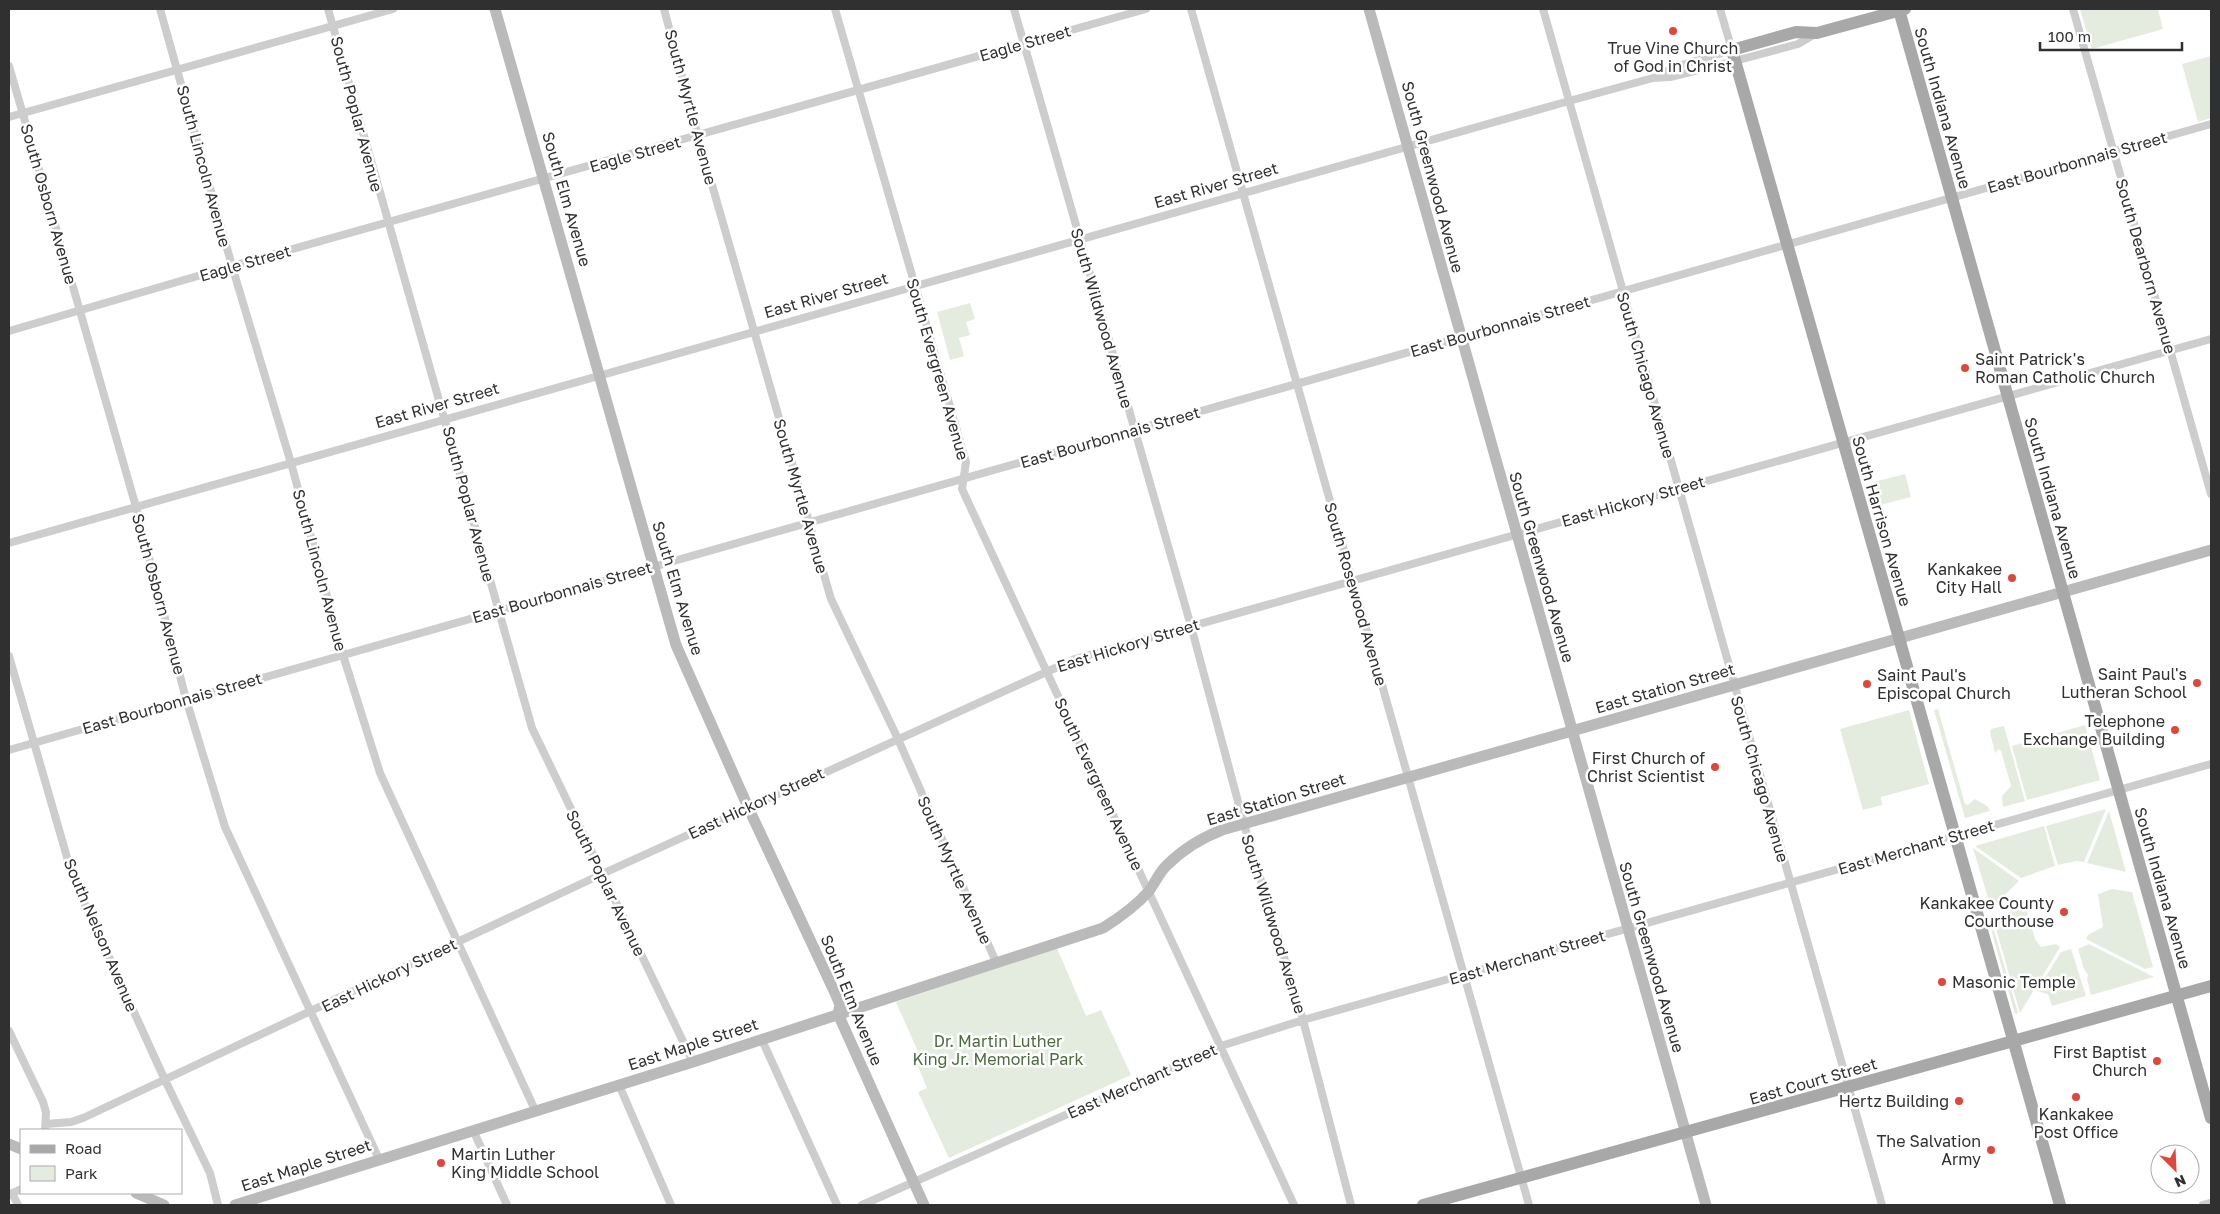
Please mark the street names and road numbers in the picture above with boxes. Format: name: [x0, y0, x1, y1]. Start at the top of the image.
street label: Eagle Street: [977, 20, 1073, 66]
street label: South Indiana Avenue: [1910, 25, 1976, 191]
street label: South Myrtle Avenue: [661, 27, 721, 187]
street label: South Poplar Avenue: [327, 34, 387, 194]
street label: South Greenwood Avenue: [1398, 79, 1468, 275]
street label: South Lincoln Avenue: [173, 83, 235, 249]
street label: South Osborn Avenue: [16, 121, 82, 287]
street label: East Bourbonnais Street: [1985, 127, 2169, 197]
street label: South Elm Avenue: [538, 129, 596, 269]
street label: Eagle Street: [587, 131, 683, 177]
street label: East River Street: [1152, 158, 1280, 212]
street label: South Dearborn Avenue: [2111, 176, 2181, 356]
street label: South Wildwood Avenue: [1067, 226, 1137, 410]
street label: Eagle Street: [197, 240, 293, 286]
street label: East River Street: [762, 268, 890, 322]
street label: South Evergreen Avenue: [902, 276, 974, 462]
street label: South Chicago Avenue: [1613, 289, 1679, 461]
street label: East Bourbonnais Street: [1408, 291, 1592, 361]
street label: East River Street: [373, 378, 501, 432]
street label: East Bourbonnais Street: [1018, 402, 1202, 472]
street label: South Indiana Avenue: [2020, 415, 2086, 581]
street label: South Myrtle Avenue: [769, 416, 833, 576]
street label: South Poplar Avenue: [439, 424, 499, 584]
street label: South Harrison Avenue: [1848, 434, 1916, 608]
street label: South Greenwood Avenue: [1505, 469, 1579, 665]
street label: East Hickory Street: [1559, 471, 1707, 531]
street label: South Lincoln Avenue: [289, 487, 351, 653]
street label: South Rosewood Avenue: [1320, 500, 1392, 688]
street label: South Osborn Avenue: [128, 511, 190, 677]
street label: South Elm Avenue: [648, 518, 708, 658]
street label: East Bourbonnais Street: [470, 557, 654, 627]
street label: East Hickory Street: [1054, 614, 1202, 676]
street label: East Station Street: [1593, 659, 1737, 717]
street label: East Bourbonnais Street: [80, 668, 264, 738]
street label: South Chicago Avenue: [1727, 693, 1793, 865]
street label: South Evergreen Avenue: [1050, 695, 1148, 873]
street label: East Hickory Street: [685, 763, 827, 843]
street label: East Station Street: [1204, 768, 1348, 830]
street label: South Myrtle Avenue: [913, 793, 997, 947]
street label: South Indiana Avenue: [2130, 805, 2196, 971]
street label: South Poplar Avenue: [562, 807, 650, 959]
street label: East Merchant Street: [1836, 815, 1996, 879]
street label: South Wildwood Avenue: [1237, 832, 1311, 1016]
street label: South Nelson Avenue: [60, 855, 142, 1015]
street label: South Greenwood Avenue: [1615, 859, 1689, 1055]
street label: East Merchant Street: [1447, 925, 1607, 989]
street label: South Elm Avenue: [817, 932, 887, 1068]
street label: East Hickory Street: [318, 934, 460, 1016]
street label: East Maple Street: [625, 1014, 761, 1074]
street label: East Merchant Street: [1064, 1039, 1220, 1123]
street label: East Court Street: [1747, 1053, 1879, 1109]
street label: East Maple Street: [238, 1135, 374, 1195]

